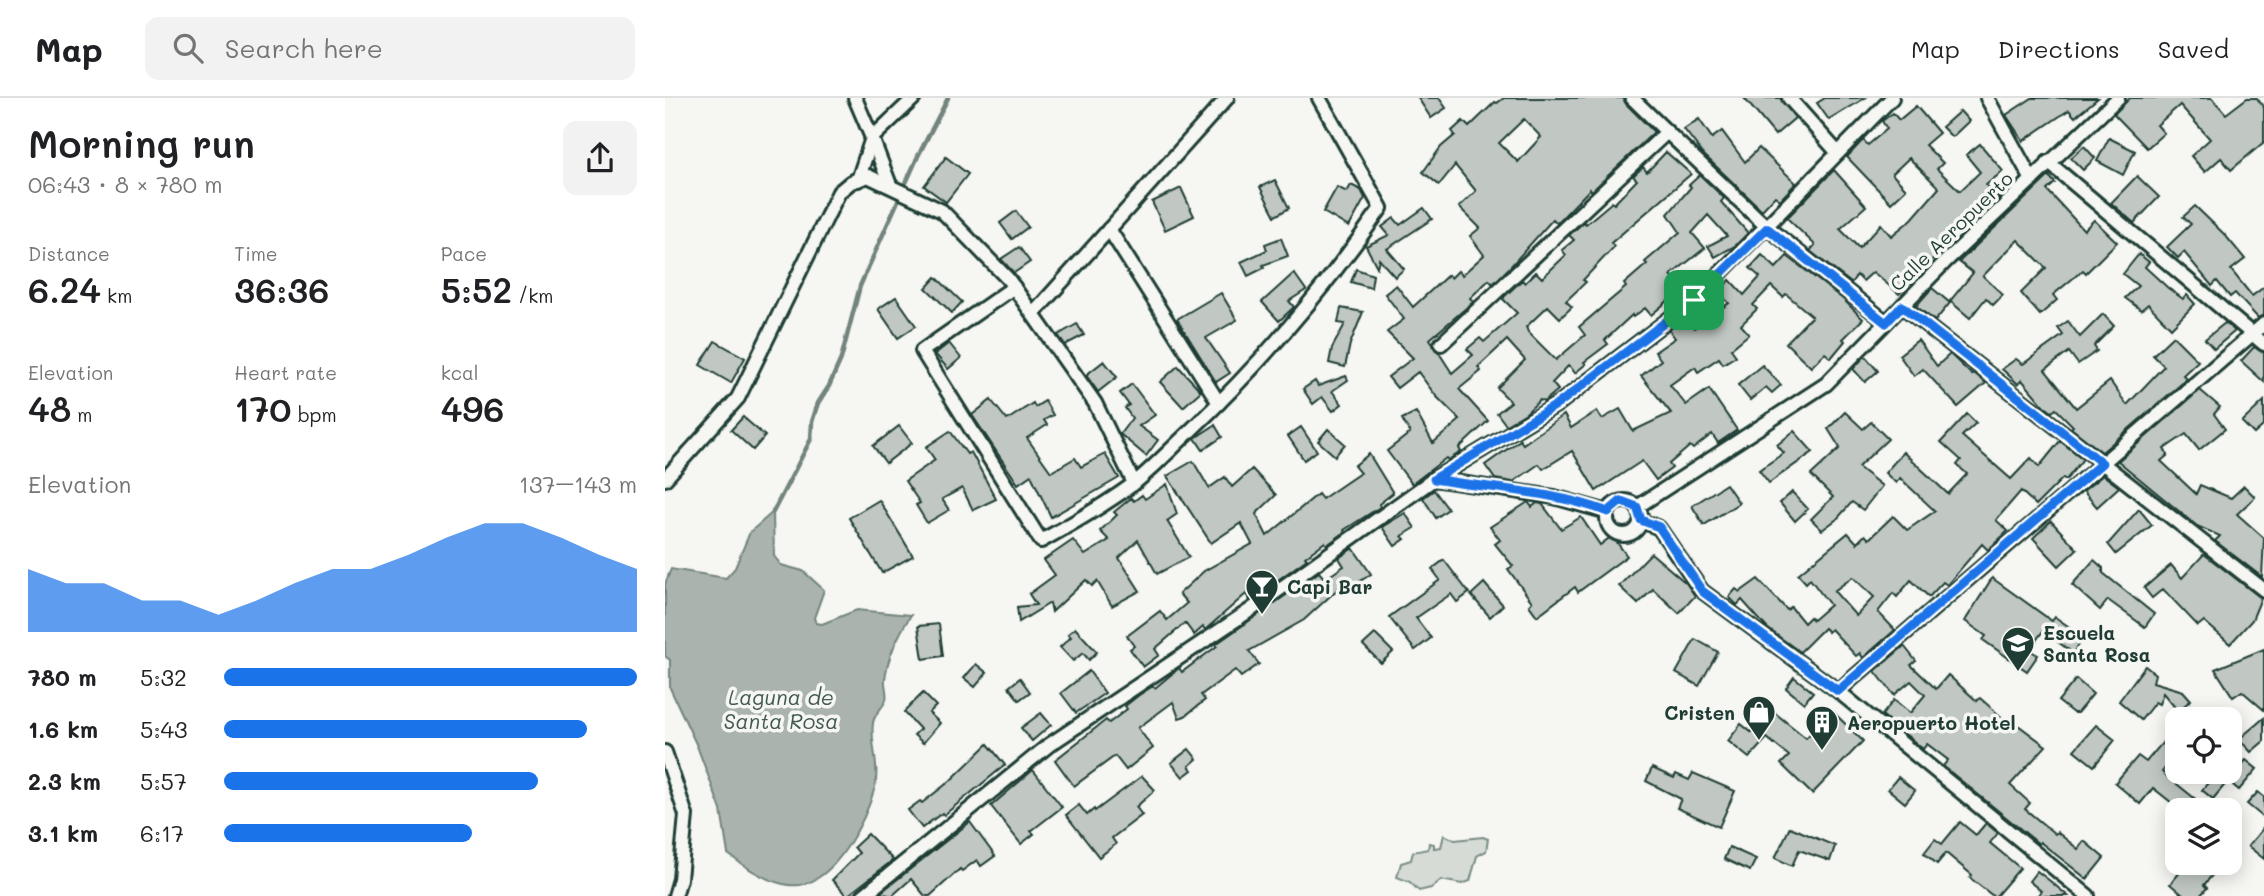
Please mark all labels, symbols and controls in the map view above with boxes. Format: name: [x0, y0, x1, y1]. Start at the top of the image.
search box: [145, 17, 635, 80]
text: Map: [35, 27, 103, 70]
icon: search: [169, 29, 207, 67]
text: Search here: [225, 31, 383, 65]
text: Map: [1911, 33, 1960, 64]
text: Directions: [1998, 33, 2120, 64]
text: Saved: [2158, 33, 2229, 64]
text: Morning run: [28, 118, 255, 168]
button: share: [563, 121, 637, 195]
street label: Calle Aeropuerto: [1884, 166, 2018, 296]
text: 06:43 · 8 × 780 m: [28, 169, 223, 199]
text: Distance: [28, 241, 110, 266]
text: Time: [234, 241, 278, 266]
text: Pace: [441, 241, 487, 266]
text: 6.24: [28, 266, 101, 312]
text: 36:36: [234, 266, 329, 312]
text: 5:52: [441, 266, 512, 312]
pin: [1664, 270, 1724, 330]
icon: arrive: [1675, 281, 1713, 319]
text: km: [101, 283, 132, 308]
text: /km: [512, 283, 553, 308]
text: Elevation: [28, 360, 113, 385]
text: Heart rate: [234, 360, 337, 385]
text: kcal: [441, 360, 479, 385]
text: 48: [28, 385, 71, 431]
text: 170: [234, 385, 292, 431]
text: 496: [441, 385, 504, 431]
text: m: [71, 402, 92, 427]
text: bpm: [292, 402, 337, 427]
text: Elevation: [28, 469, 131, 499]
text: 137–143 m: [519, 469, 637, 499]
bar icon: Capi Bar: [1243, 567, 1281, 616]
place label: Capi Bar: [1287, 574, 1372, 599]
place label: Escuela Santa Rosa: [2043, 620, 2150, 667]
school or university icon: Escuela Santa Rosa: [1999, 624, 2037, 673]
text: 780 m: [28, 662, 96, 692]
text: 5:32: [140, 662, 187, 692]
water label: Laguna de Santa Rosa: [724, 683, 838, 734]
shop icon: Cristen: [1740, 693, 1778, 742]
place label: Cristen: [1664, 700, 1735, 725]
building icon: Aeropuerto Hotel: [1803, 703, 1841, 752]
map controls: [2165, 707, 2242, 875]
button: locate: [2165, 707, 2242, 784]
place label: Aeropuerto Hotel: [1847, 710, 2016, 735]
text: 1.6 km: [28, 714, 98, 744]
text: 5:43: [140, 714, 188, 744]
text: 2.3 km: [28, 766, 101, 796]
text: 5:57: [140, 766, 187, 796]
button: layers: [2165, 798, 2242, 875]
text: 3.1 km: [28, 818, 98, 848]
text: 6:17: [140, 818, 184, 848]

